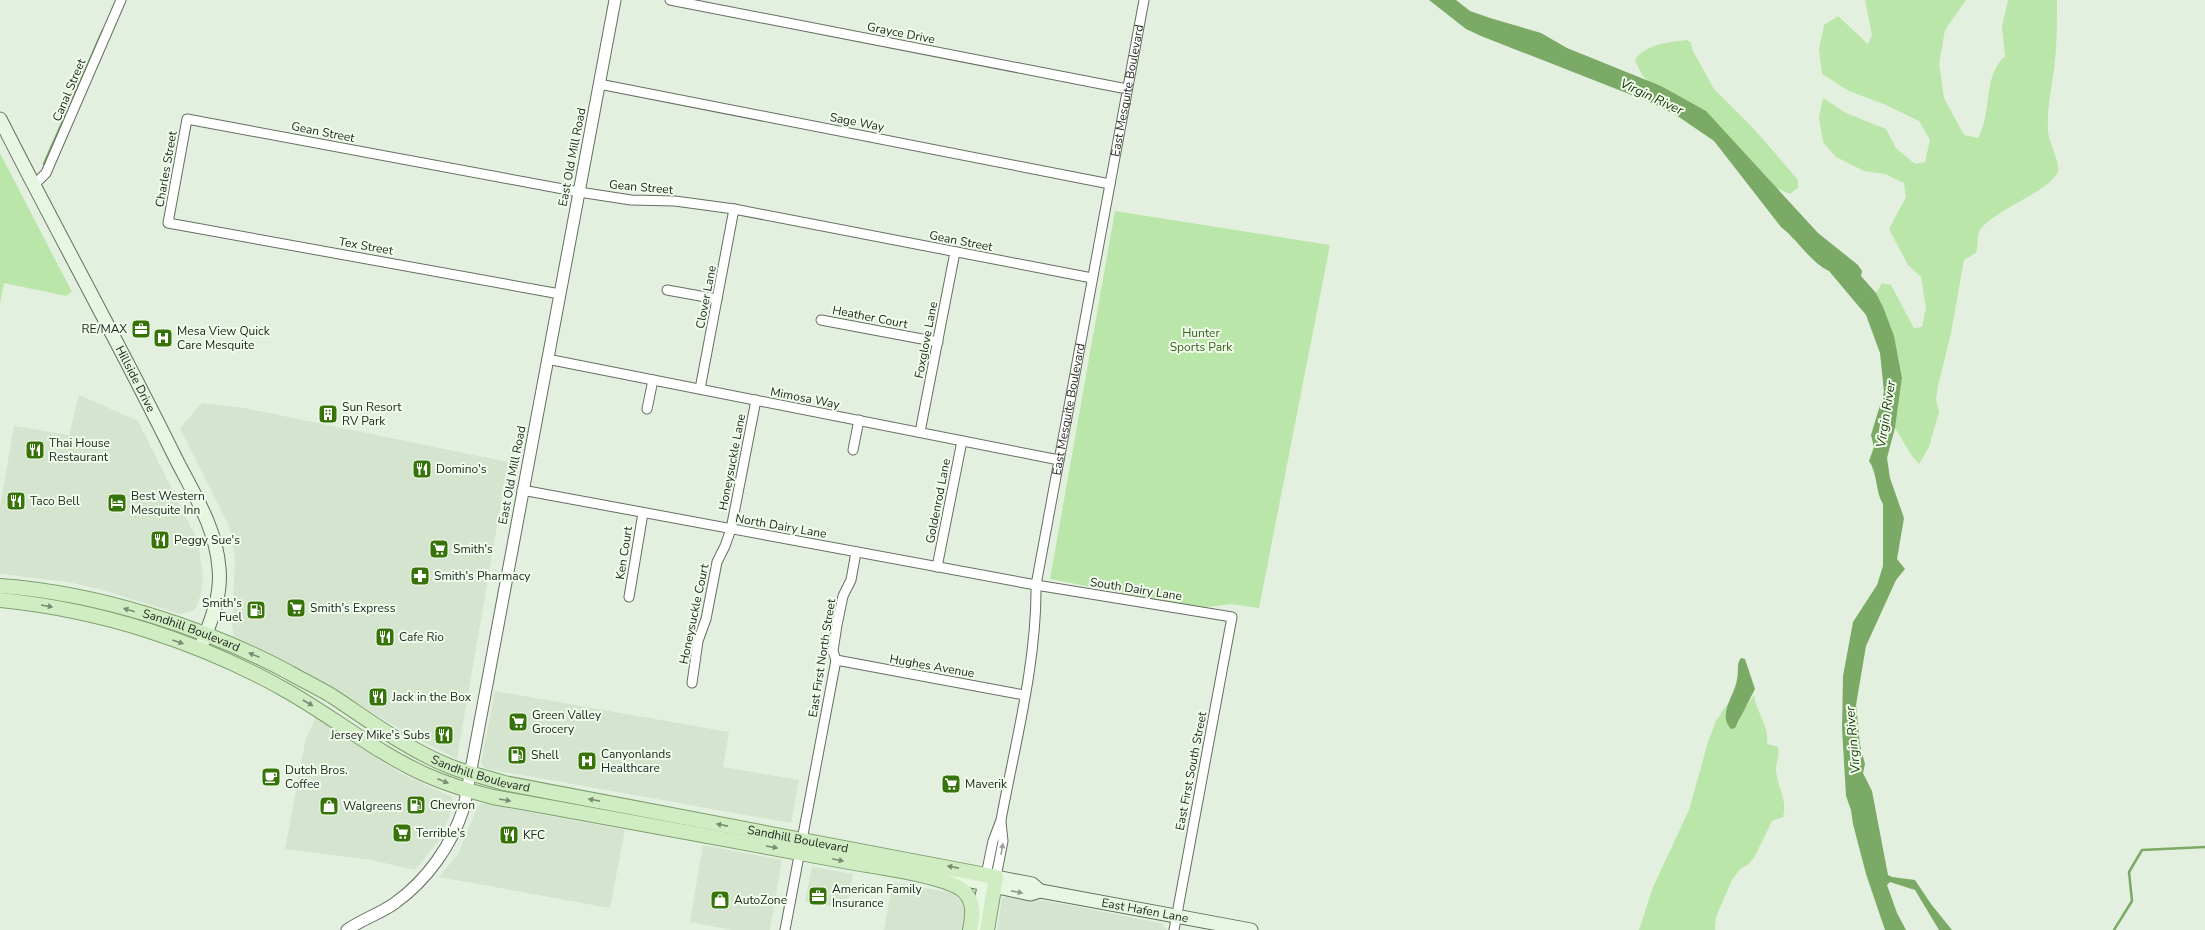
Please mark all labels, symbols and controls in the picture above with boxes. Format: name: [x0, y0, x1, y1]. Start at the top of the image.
street label: Grayce Drive: [866, 19, 936, 47]
street label: East Mesquite Boulevard: [1107, 23, 1147, 158]
street label: Canal Street: [49, 55, 90, 124]
water label: Virgin River: [1617, 74, 1686, 120]
street label: East Old Mill Road: [555, 106, 589, 208]
street label: Sage Way: [828, 109, 886, 135]
street label: Gean Street: [290, 118, 357, 146]
street label: Charles Street: [151, 129, 181, 208]
street label: Gean Street: [608, 176, 674, 198]
street label: Gean Street: [928, 227, 995, 255]
street label: Tex Street: [338, 233, 395, 259]
street label: Clover Lane: [692, 264, 720, 330]
street label: Foxglove Lane: [911, 300, 941, 380]
street label: Heather Court: [831, 302, 910, 332]
office icon: RE/MAX: [130, 318, 152, 340]
place label: RE/MAX: [82, 321, 127, 337]
place label: Mesa View Quick Care Mesquite: [177, 323, 271, 353]
park label: Hunter Sports Park: [1170, 325, 1233, 355]
hospital icon: Mesa View Quick Care Mesquite: [152, 327, 174, 349]
street label: East Mesquite Boulevard: [1048, 342, 1088, 476]
street label: Hillside Drive: [112, 343, 159, 415]
water label: Virgin River: [1872, 379, 1900, 449]
street label: Mimosa Way: [769, 383, 842, 413]
place label: Sun Resort RV Park: [342, 399, 402, 429]
building icon: Sun Resort RV Park: [317, 403, 339, 425]
street label: Honeysuckle Lane: [715, 412, 749, 512]
street label: East Old Mill Road: [495, 424, 529, 526]
place label: Thai House Restaurant: [49, 435, 110, 465]
restaurant icon: Thai House Restaurant: [24, 439, 46, 461]
street label: Goldenrod Lane: [922, 457, 954, 545]
restaurant icon: Domino's: [411, 458, 433, 480]
place label: Domino's: [436, 461, 487, 477]
place label: Best Western Mesquite Inn: [131, 488, 205, 518]
restaurant icon: Taco Bell: [5, 490, 27, 512]
hotel icon: Best Western Mesquite Inn: [106, 492, 128, 514]
place label: Taco Bell: [30, 493, 80, 509]
street label: North Dairy Lane: [734, 510, 828, 542]
street label: Ken Court: [612, 525, 636, 581]
restaurant icon: Peggy Sue's: [149, 529, 171, 551]
place label: Peggy Sue's: [174, 532, 240, 548]
supermarket icon: Smith's: [428, 538, 450, 560]
place label: Smith's: [453, 541, 493, 557]
street label: Honeysuckle Court: [676, 562, 713, 665]
pharmacy icon: Smith's Pharmacy: [409, 565, 431, 587]
place label: Smith's Pharmacy: [434, 568, 531, 584]
street label: South Dairy Lane: [1089, 574, 1183, 604]
place label: Smith's Fuel: [202, 595, 242, 625]
supermarket icon: Smith's Express: [285, 597, 307, 619]
street label: East First North Street: [805, 597, 839, 718]
fuel station icon: Smith's Fuel: [245, 599, 267, 621]
place label: Smith's Express: [310, 600, 396, 616]
one-way arrow: [41, 603, 53, 609]
street label: Sandhill Boulevard: [141, 605, 242, 655]
one-way arrow: [122, 607, 134, 613]
restaurant icon: Cafe Rio: [374, 626, 396, 648]
place label: Cafe Rio: [399, 629, 444, 645]
one-way arrow: [172, 639, 184, 645]
street label: Hughes Avenue: [888, 651, 976, 681]
one-way arrow: [249, 652, 260, 658]
restaurant icon: Jack in the Box: [367, 686, 389, 708]
place label: Jack in the Box: [391, 689, 472, 705]
one-way arrow: [302, 700, 314, 707]
water label: Virgin River: [1841, 705, 1865, 774]
place label: Green Valley Grocery: [532, 707, 602, 737]
street label: East First South Street: [1172, 710, 1210, 832]
supermarket icon: Green Valley Grocery: [507, 711, 529, 733]
restaurant icon: Jersey Mike's Subs: [433, 724, 455, 746]
place label: Jersey Mike's Subs: [329, 727, 430, 743]
fuel station icon: Shell: [506, 744, 528, 766]
place label: Canyonlands Healthcare: [601, 746, 671, 776]
place label: Shell: [531, 747, 559, 763]
hospital icon: Canyonlands Healthcare: [576, 750, 598, 772]
street label: Sandhill Boulevard: [429, 751, 531, 796]
place label: Dutch Bros. Coffee: [285, 762, 348, 792]
cafe icon: Dutch Bros. Coffee: [260, 766, 282, 788]
supermarket icon: Maverik: [940, 773, 962, 795]
place label: Maverik: [965, 776, 1008, 792]
one-way arrow: [438, 779, 450, 785]
fuel station icon: Chevron: [405, 794, 427, 816]
shop icon: Walgreens: [318, 795, 340, 817]
place label: Chevron: [430, 797, 475, 813]
one-way arrow: [499, 797, 512, 803]
one-way arrow: [588, 797, 600, 803]
place label: Walgreens: [343, 798, 402, 814]
one-way arrow: [716, 821, 728, 827]
supermarket icon: Terrible's: [391, 822, 413, 844]
street label: Sandhill Boulevard: [746, 822, 850, 857]
restaurant icon: KFC: [498, 824, 520, 846]
place label: Terrible's: [416, 825, 466, 841]
place label: KFC: [523, 827, 545, 843]
one-way arrow: [999, 843, 1005, 855]
one-way arrow: [766, 844, 778, 850]
one-way arrow: [831, 857, 844, 863]
one-way arrow: [947, 864, 959, 870]
place label: American Family Insurance: [832, 881, 922, 911]
office icon: American Family Insurance: [807, 885, 829, 907]
shop icon: AutoZone: [709, 889, 731, 911]
one-way arrow: [1011, 889, 1023, 895]
place label: AutoZone: [734, 892, 787, 908]
street label: East Hafen Lane: [1100, 894, 1190, 926]

